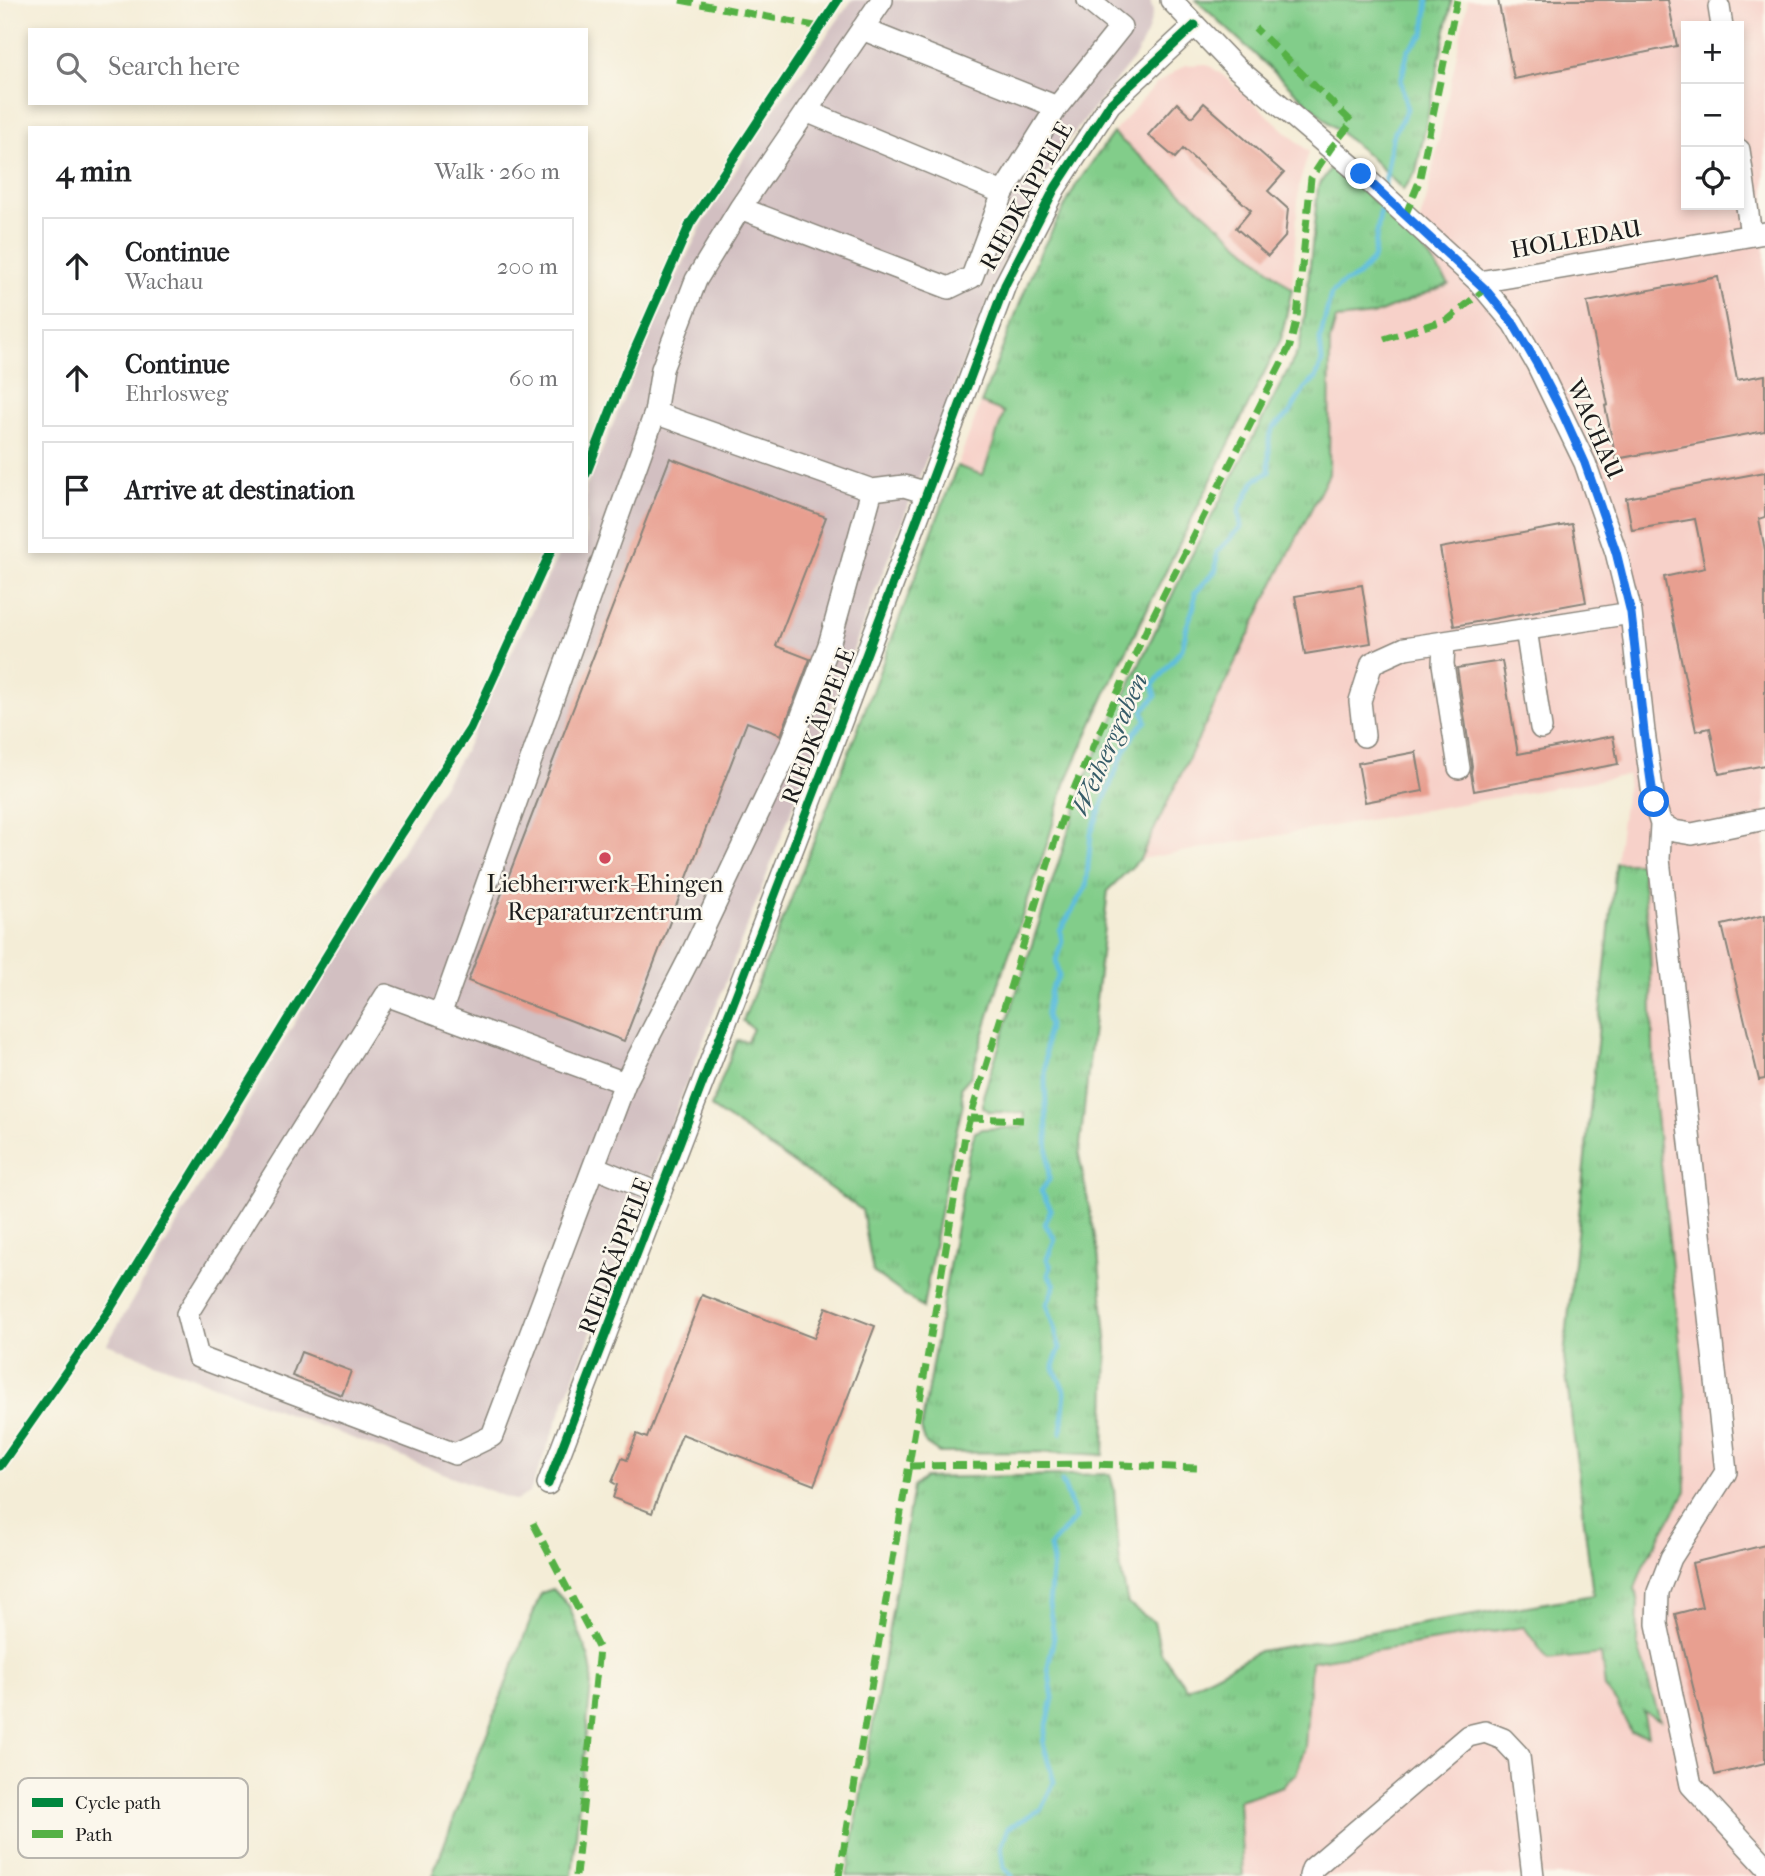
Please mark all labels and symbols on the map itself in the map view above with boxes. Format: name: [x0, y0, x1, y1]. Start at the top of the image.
street label: RIEDKÄPPELE: [973, 117, 1078, 275]
route end: [1345, 158, 1376, 189]
street label: HOLLEDAU: [1508, 214, 1644, 264]
street label: WACHAU: [1560, 374, 1629, 483]
street label: RIEDKÄPPELE: [774, 644, 861, 808]
water label: Weihergraben: [1064, 669, 1154, 820]
route start: [1638, 786, 1669, 817]
marker: Liebherrwerk-Ehingen Reparaturzentrum: [597, 850, 613, 866]
place label: Liebherrwerk-Ehingen Reparaturzentrum: [487, 870, 724, 926]
street label: RIEDKÄPPELE: [571, 1174, 658, 1338]
legend: [18, 1778, 248, 1858]
text: Cycle path: [75, 1792, 161, 1814]
text: Path: [75, 1824, 113, 1846]

